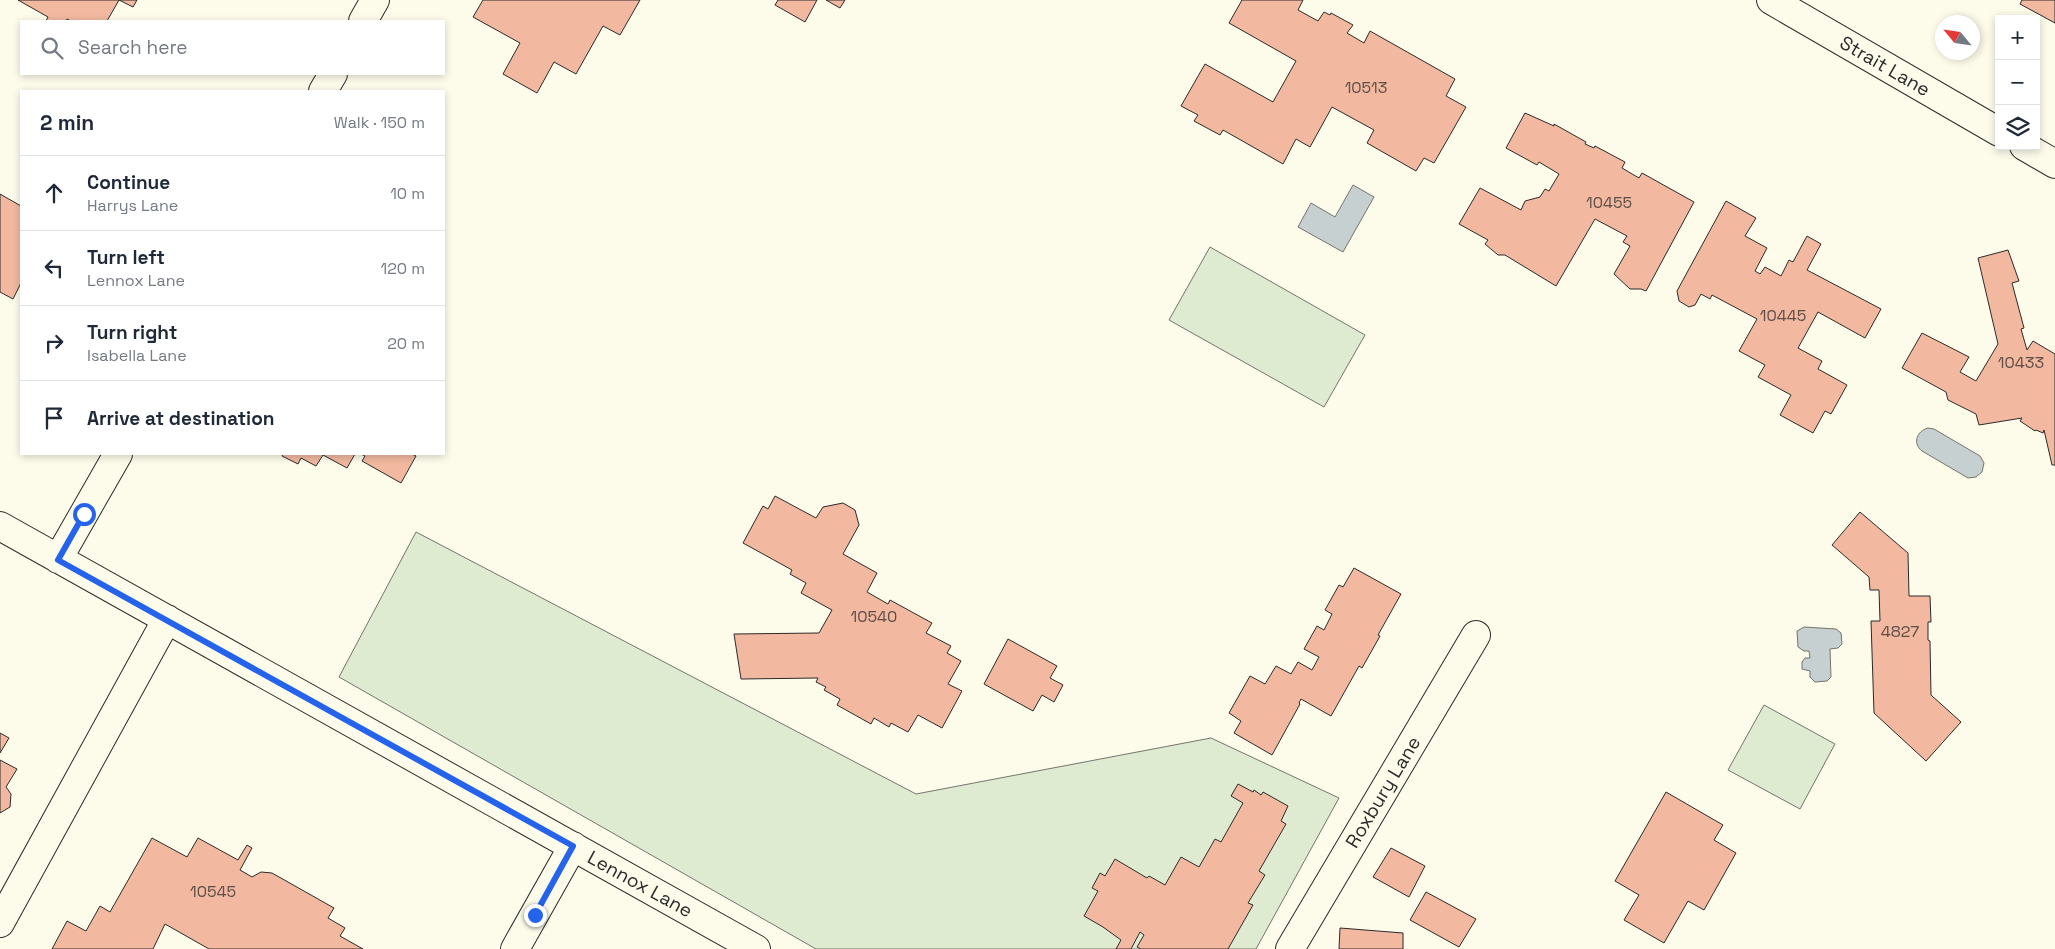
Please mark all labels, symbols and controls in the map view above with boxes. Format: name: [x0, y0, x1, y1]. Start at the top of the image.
north arrow: [1935, 15, 1980, 60]
map controls: [1995, 15, 2040, 150]
button: +: [1995, 15, 2040, 60]
search box: [20, 20, 445, 75]
street label: Strait Lane: [1835, 30, 1935, 102]
icon: search: [38, 34, 66, 62]
text: Search here: [78, 35, 188, 60]
button: −: [1995, 60, 2040, 105]
house number: 10513: [1345, 77, 1387, 98]
button: layers: [1995, 105, 2040, 150]
text: 2 min: [40, 109, 94, 136]
text: Walk · 150 m: [334, 112, 425, 133]
text: Continue: [87, 170, 170, 195]
icon: ahead: [40, 179, 68, 207]
text: 10 m: [390, 183, 425, 204]
house number: 10455: [1586, 192, 1632, 213]
text: Harrys Lane: [87, 195, 178, 216]
text: Turn left: [87, 245, 165, 270]
icon: left: [40, 254, 68, 282]
text: 120 m: [381, 258, 425, 279]
text: Lennox Lane: [87, 270, 185, 291]
house number: 10445: [1760, 305, 1806, 326]
text: Turn right: [87, 320, 177, 345]
icon: right: [40, 329, 68, 357]
text: 20 m: [387, 333, 425, 354]
text: Isabella Lane: [87, 345, 187, 366]
house number: 10433: [1998, 352, 2044, 373]
icon: arrive: [40, 404, 68, 432]
text: Arrive at destination: [87, 406, 275, 431]
route start: [73, 503, 96, 526]
house number: 10540: [851, 606, 897, 627]
house number: 4827: [1881, 621, 1919, 642]
street label: Roxbury Lane: [1340, 732, 1426, 852]
street label: Lennox Lane: [583, 845, 697, 923]
house number: 10545: [190, 881, 236, 902]
route end: [524, 904, 547, 927]

